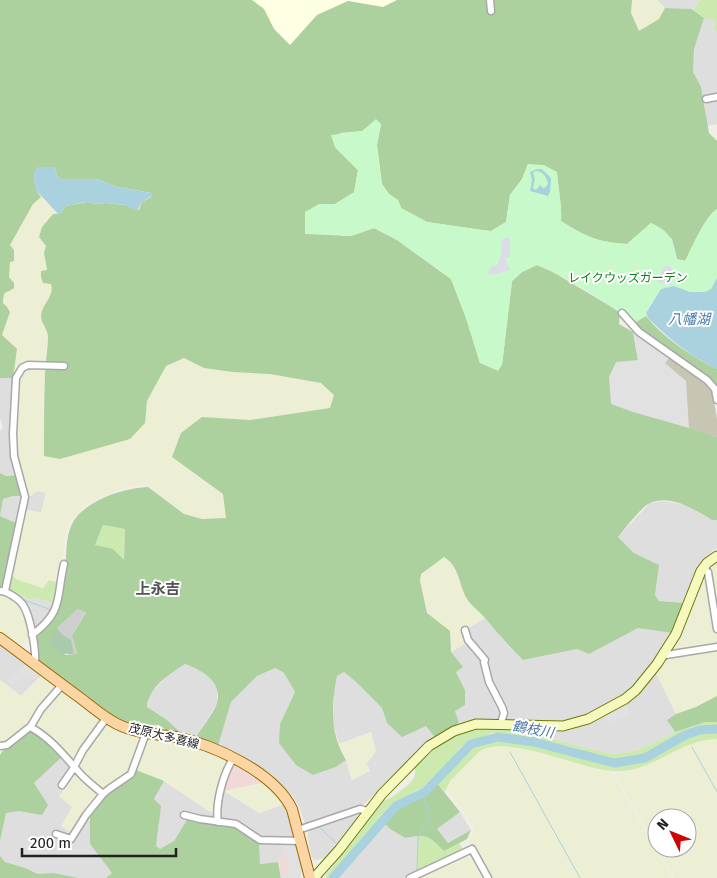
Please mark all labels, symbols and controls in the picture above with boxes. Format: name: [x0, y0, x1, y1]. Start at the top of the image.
park label: レイクウッズガーデン: [568, 271, 688, 285]
water label: 八幡湖: [668, 311, 712, 328]
district label: 上永吉: [135, 580, 181, 598]
water label: 鶴枝川: [511, 717, 557, 742]
street label: 茂原大多喜線: [127, 720, 201, 752]
north arrow: [647, 808, 697, 858]
text: N: [653, 815, 672, 834]
scale bar: [22, 826, 176, 858]
text: 200 m: [30, 834, 71, 852]

